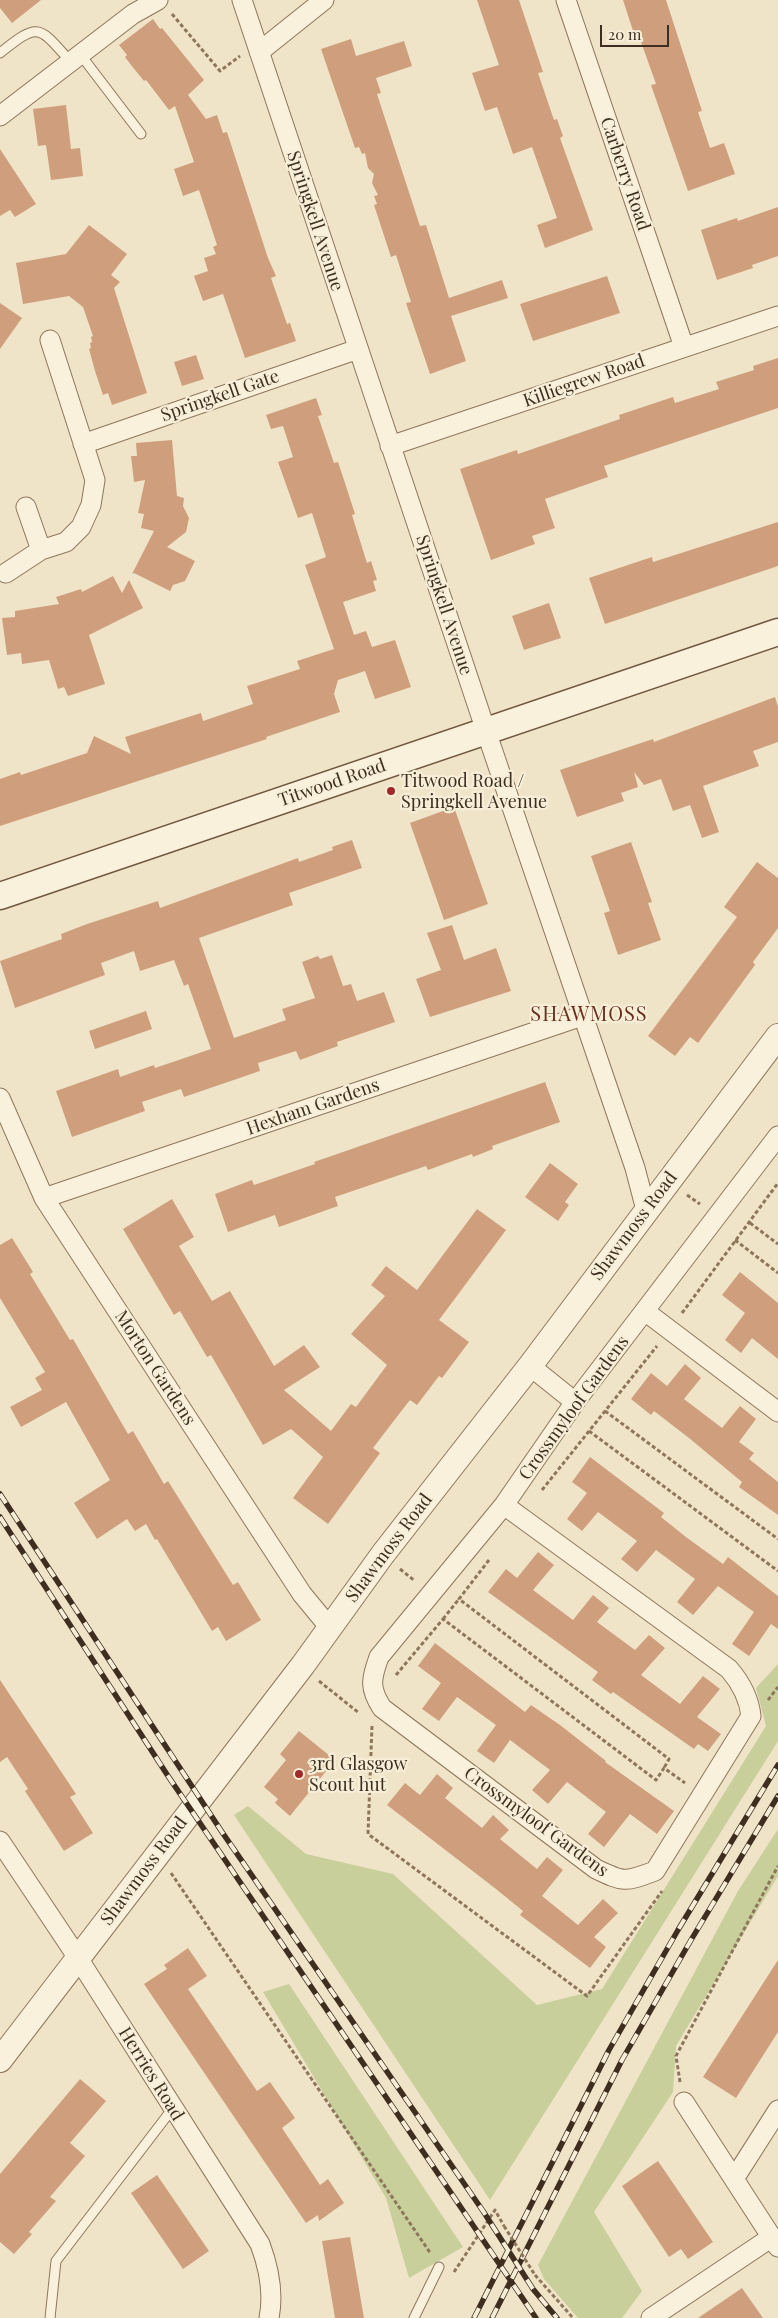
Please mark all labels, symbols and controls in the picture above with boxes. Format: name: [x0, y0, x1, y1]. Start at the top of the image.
scale bar: [603, 15, 672, 47]
text: 20 m: [608, 24, 641, 44]
street label: Carberry Road: [595, 114, 655, 234]
street label: Springkell Avenue: [282, 148, 348, 294]
street label: Killiegrew Road: [520, 350, 648, 412]
street label: Springkell Gate: [158, 366, 282, 426]
street label: Springkell Avenue: [411, 532, 477, 678]
street label: Titwood Road: [275, 755, 389, 811]
place label: Titwood Road / Springkell Avenue: [401, 770, 547, 812]
marker: Titwood Road / Springkell Avenue: [385, 785, 397, 797]
district label: SHAWMOSS: [529, 1003, 649, 1027]
street label: Hexham Gardens: [244, 1074, 382, 1140]
street label: Shawmoss Road: [586, 1167, 682, 1285]
street label: Morton Gardens: [110, 1307, 200, 1429]
street label: Crossmyloof Gardens: [514, 1332, 634, 1484]
street label: Shawmoss Road: [341, 1489, 437, 1607]
place label: 3rd Glasgow Scout hut: [309, 1753, 407, 1796]
street label: Crossmyloof Gardens: [460, 1762, 612, 1882]
marker: 3rd Glasgow Scout hut: [293, 1768, 305, 1780]
street label: Shawmoss Road: [96, 1812, 192, 1930]
street label: Herries Road: [114, 2023, 188, 2125]

